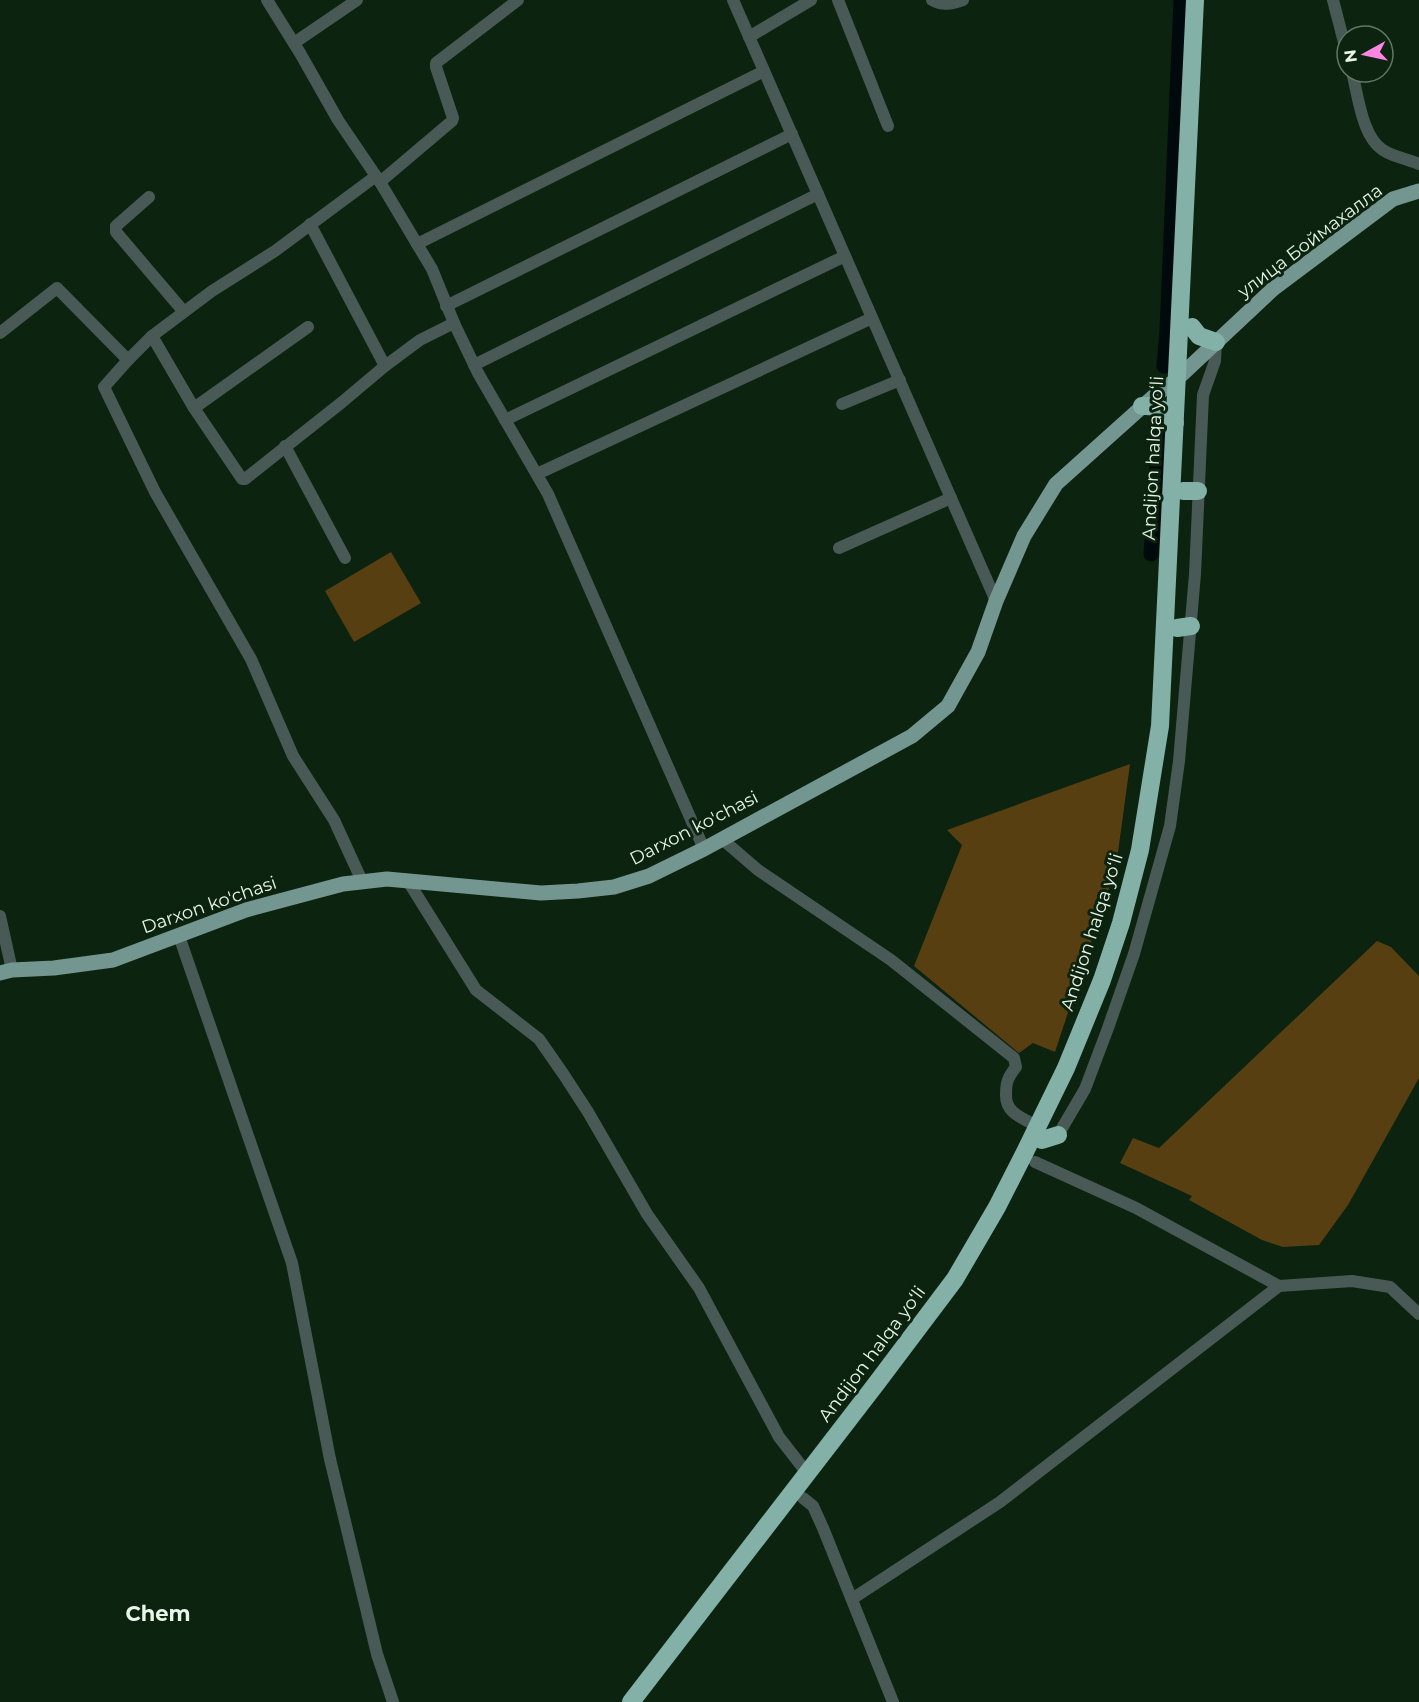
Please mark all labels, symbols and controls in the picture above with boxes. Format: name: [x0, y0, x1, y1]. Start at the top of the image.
north arrow: [1335, 24, 1395, 84]
text: N: [1340, 48, 1361, 64]
street label: улица Боймахалла: [1232, 179, 1387, 303]
street label: Andijon halqa yo‘li: [1138, 375, 1168, 541]
street label: Darxon ko'chasi: [626, 786, 762, 870]
street label: Andijon halqa yo‘li: [1056, 850, 1128, 1014]
street label: Darxon ko'chasi: [139, 872, 279, 938]
street label: Andijon halqa yo‘li: [814, 1282, 930, 1426]
district label: Chem: [125, 1601, 191, 1626]

